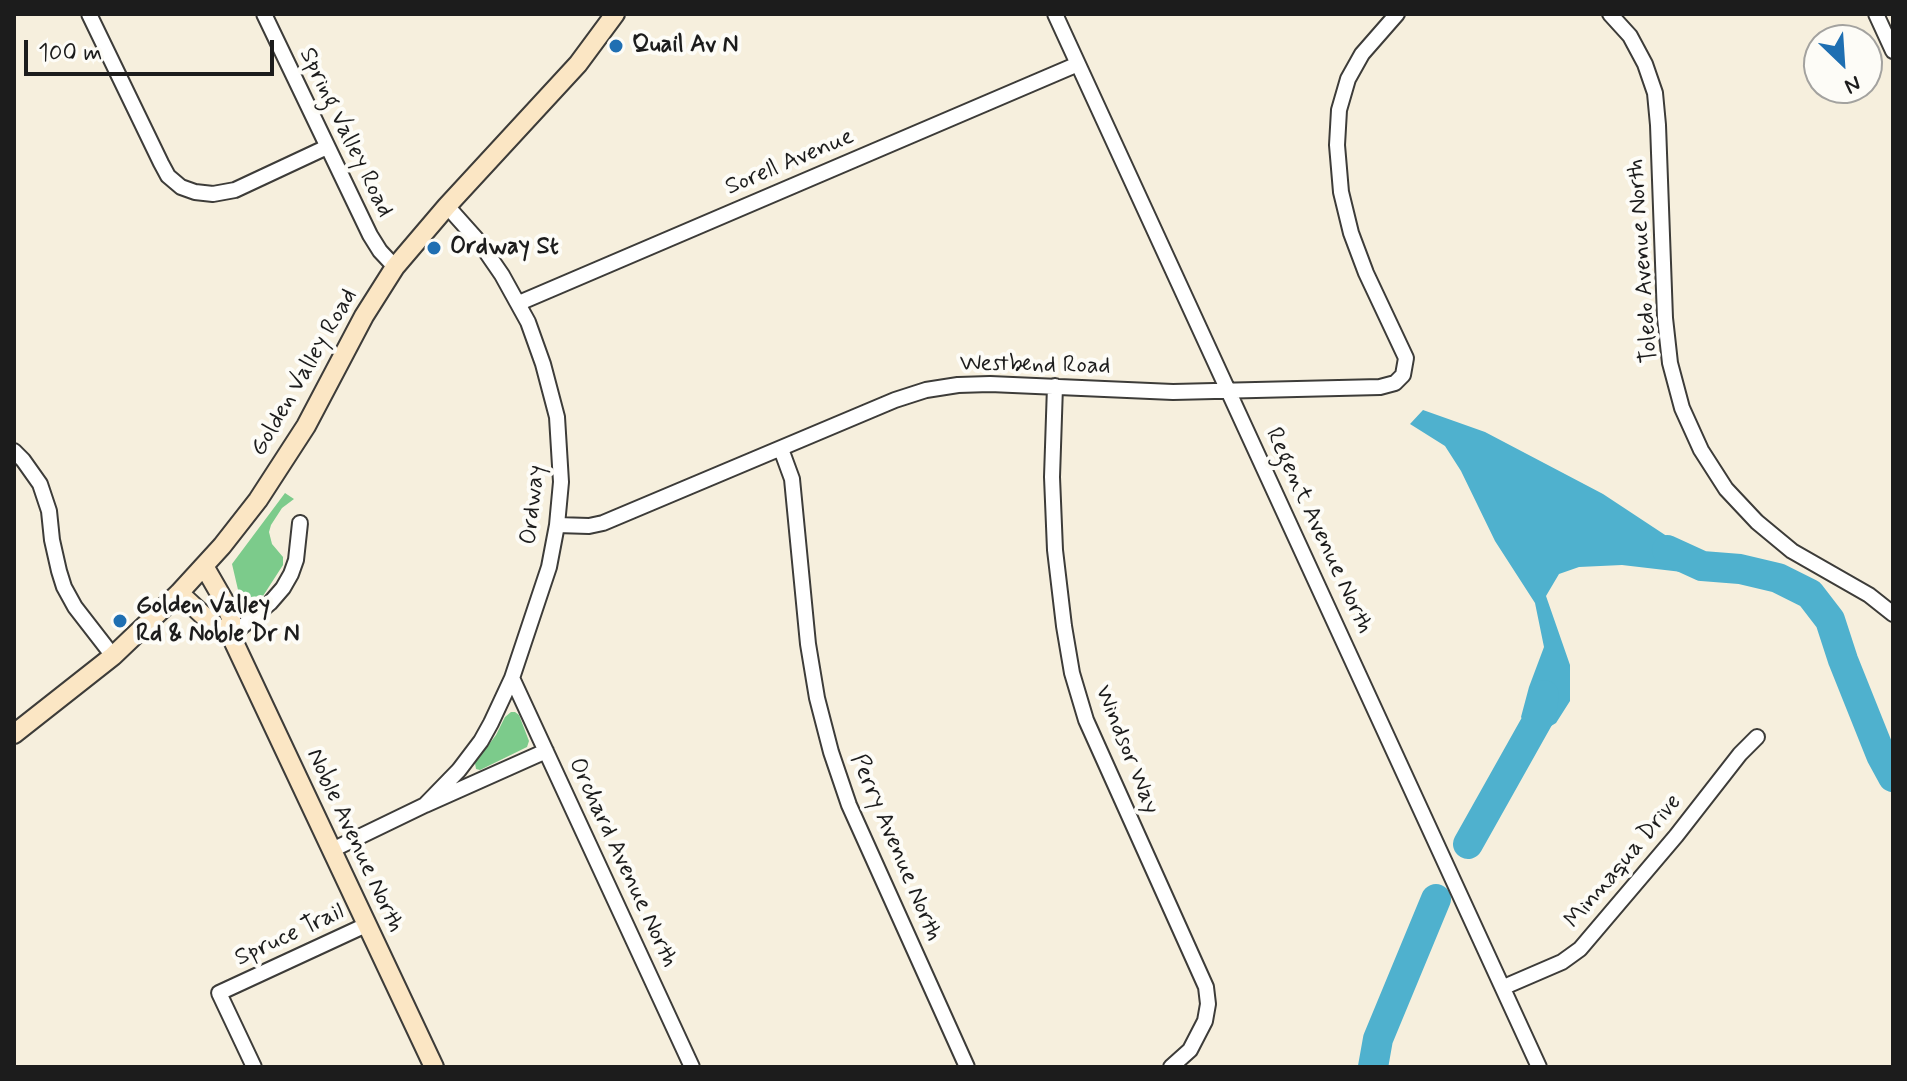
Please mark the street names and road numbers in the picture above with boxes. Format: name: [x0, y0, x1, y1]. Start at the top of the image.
street label: Spring Valley Road: [291, 44, 399, 222]
street label: Sorell Avenue: [721, 123, 859, 203]
street label: Toledo Avenue North: [1622, 158, 1666, 364]
street label: Golden Valley Road: [245, 284, 365, 462]
street label: Westbend Road: [959, 350, 1111, 382]
street label: Regent Avenue North: [1258, 423, 1378, 639]
street label: Ordway: [515, 464, 553, 546]
street label: Windsor Way: [1087, 681, 1165, 819]
street label: Noble Avenue North: [299, 745, 409, 937]
street label: Perry Avenue North: [843, 750, 947, 946]
street label: Orchard Avenue North: [561, 754, 683, 972]
street label: Minnaqua Drive: [1559, 789, 1689, 935]
street label: Spruce Trail: [231, 898, 349, 974]

